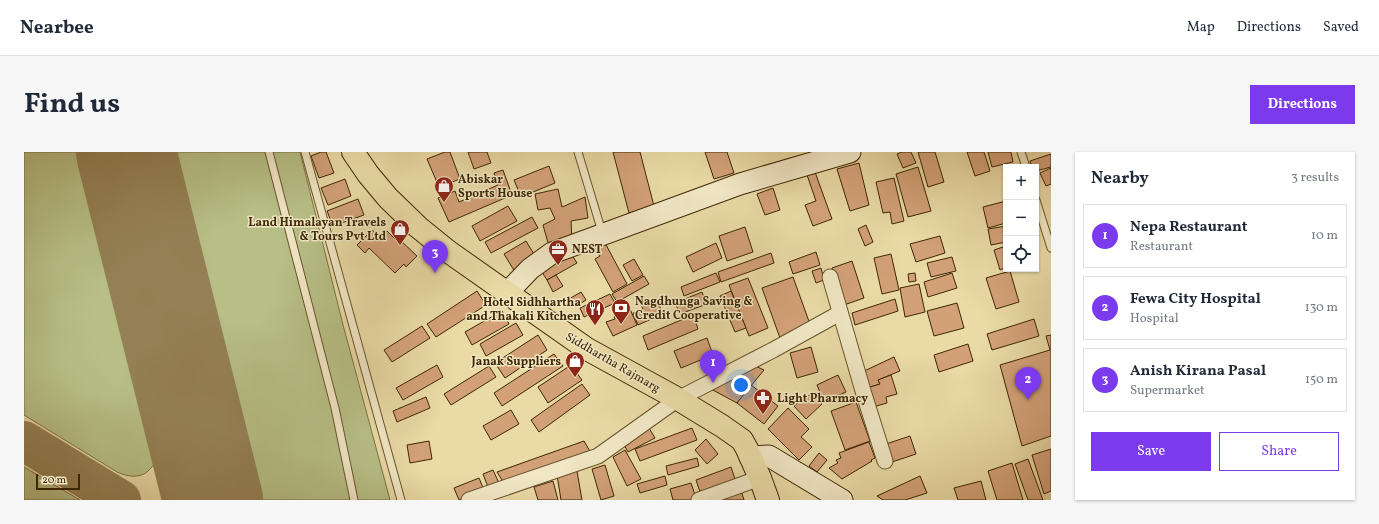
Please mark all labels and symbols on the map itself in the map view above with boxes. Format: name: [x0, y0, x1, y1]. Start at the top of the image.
place label: Abiskar Sports House: [458, 172, 532, 202]
shop icon: Abiskar Sports House: [433, 175, 455, 203]
place label: Land Himalayan Travels & Tours Pvt Ltd: [248, 215, 387, 245]
shop icon: Land Himalayan Travels & Tours Pvt Ltd: [389, 218, 411, 246]
office icon: NEST: [547, 238, 569, 266]
pin: 3: [422, 240, 448, 273]
place label: NEST: [572, 242, 603, 258]
place label: Nagdhunga Saving & Credit Cooperative: [635, 294, 753, 324]
place label: Hotel Sidhhartha and Thakali Kitchen: [466, 295, 581, 325]
bank icon: Nagdhunga Saving & Credit Cooperative: [610, 297, 632, 325]
restaurant icon: Hotel Sidhhartha and Thakali Kitchen: [584, 298, 606, 326]
street label: Siddhartha Rajmarg: [562, 329, 663, 397]
shop icon: Janak Suppliers: [564, 350, 586, 378]
pin: 1: [700, 350, 726, 383]
place label: Janak Suppliers: [470, 354, 561, 370]
pin: 2: [1015, 367, 1041, 400]
your location: [731, 375, 751, 395]
pharmacy icon: Light Pharmacy: [752, 387, 774, 415]
place label: Light Pharmacy: [777, 391, 868, 407]
scale bar: [36, 472, 80, 491]

